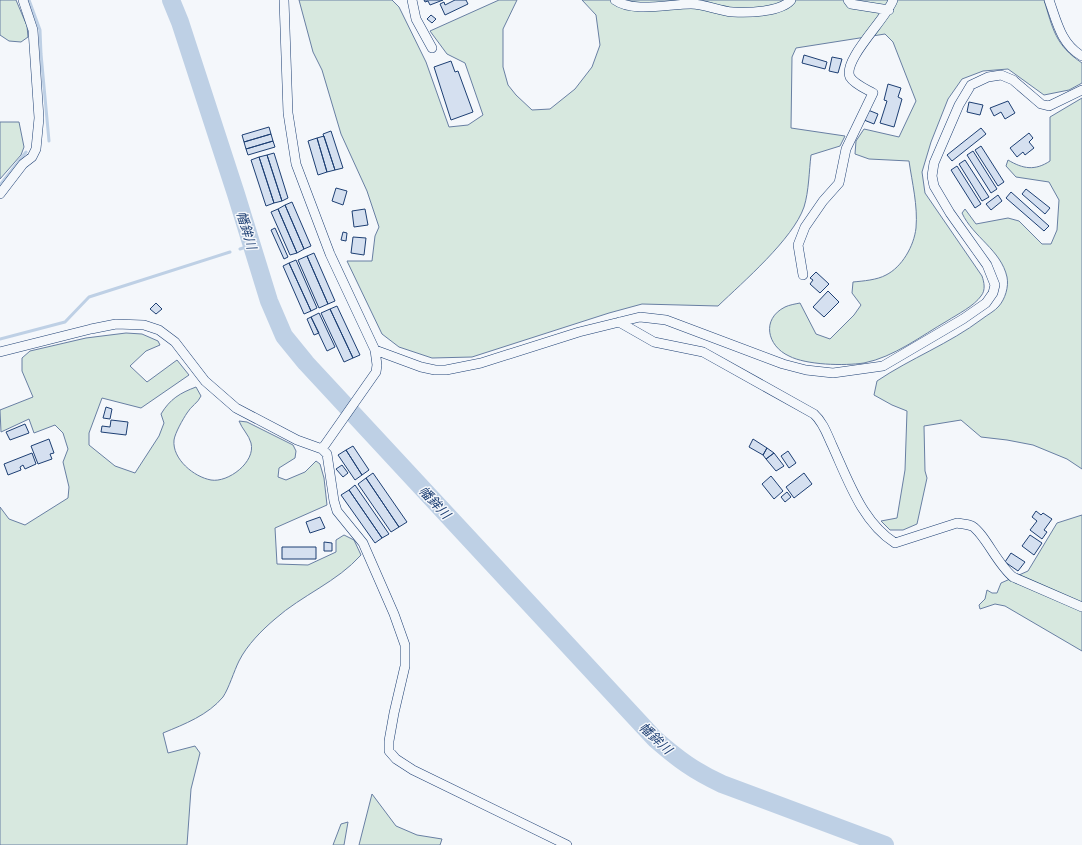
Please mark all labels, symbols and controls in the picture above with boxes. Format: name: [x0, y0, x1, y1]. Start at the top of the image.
water label: 幡鉾川: [234, 209, 261, 253]
water label: 幡鉾川: [416, 482, 456, 523]
water label: 幡鉾川: [636, 719, 677, 759]

